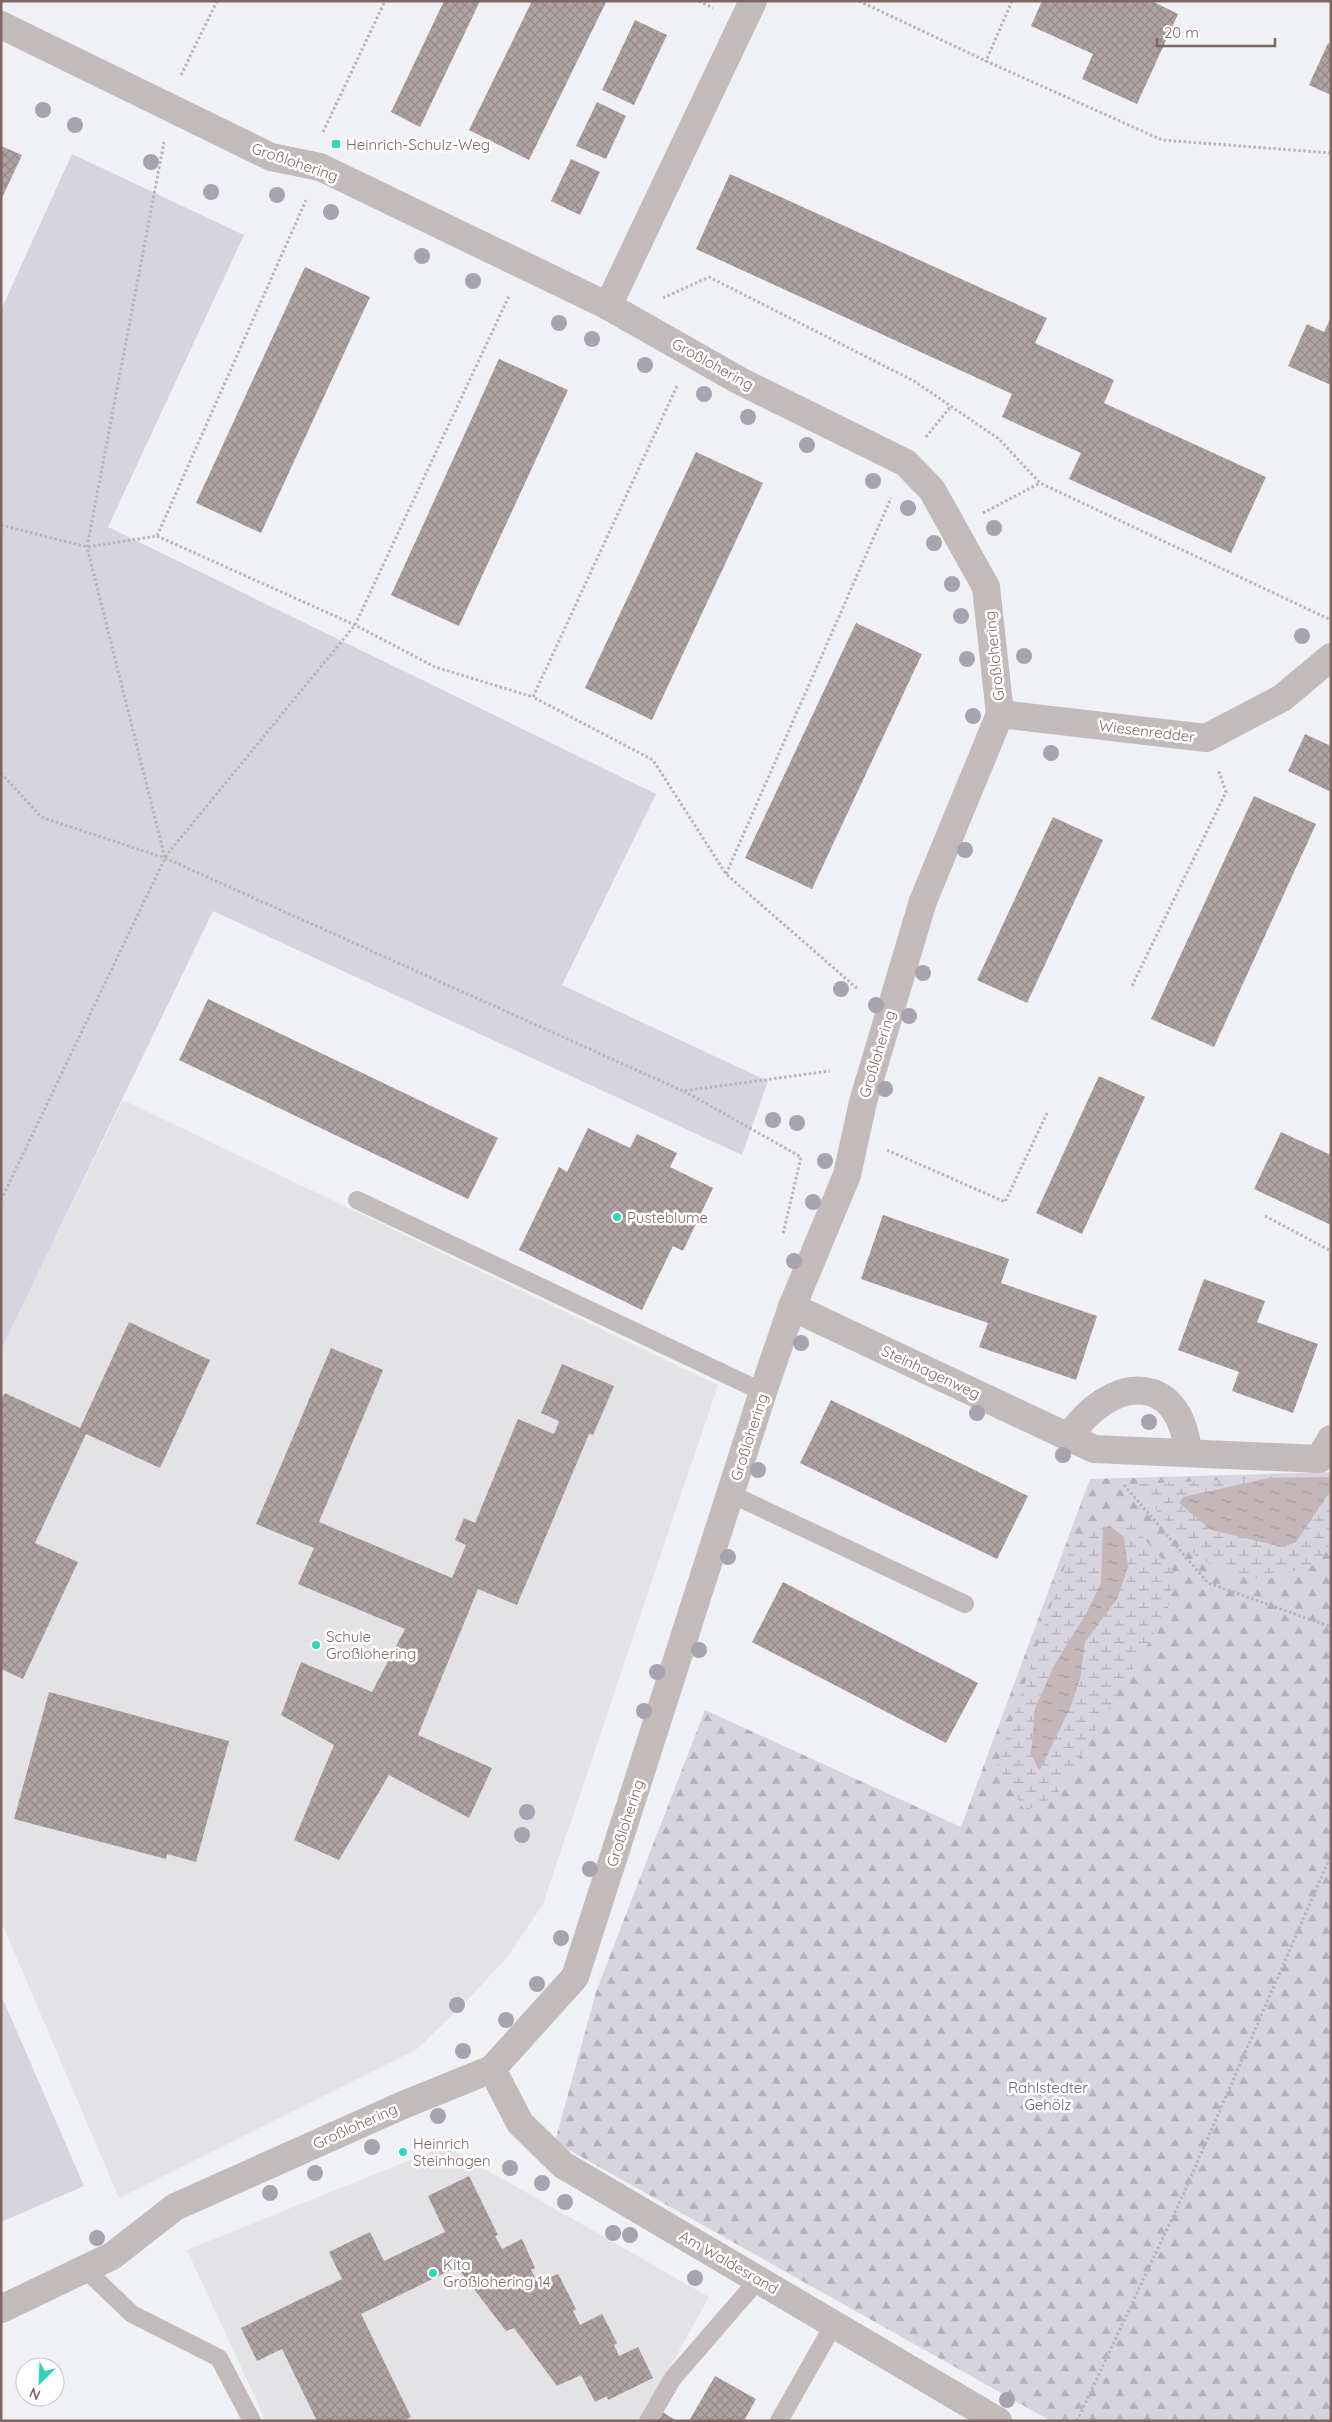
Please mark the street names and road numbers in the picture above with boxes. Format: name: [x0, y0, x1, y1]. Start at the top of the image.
street label: Großlohering: [249, 138, 341, 186]
street label: Großlohering: [669, 334, 757, 394]
street label: Großlohering: [980, 610, 1008, 702]
street label: Wiesenredder: [1098, 716, 1196, 746]
street label: Großlohering: [855, 1008, 899, 1100]
street label: Steinhagenweg: [879, 1341, 983, 1403]
street label: Großlohering: [726, 1391, 772, 1483]
street label: Großlohering: [602, 1777, 648, 1869]
street label: Großlohering: [310, 2099, 400, 2153]
street label: Am Waldesrand: [676, 2226, 782, 2298]

